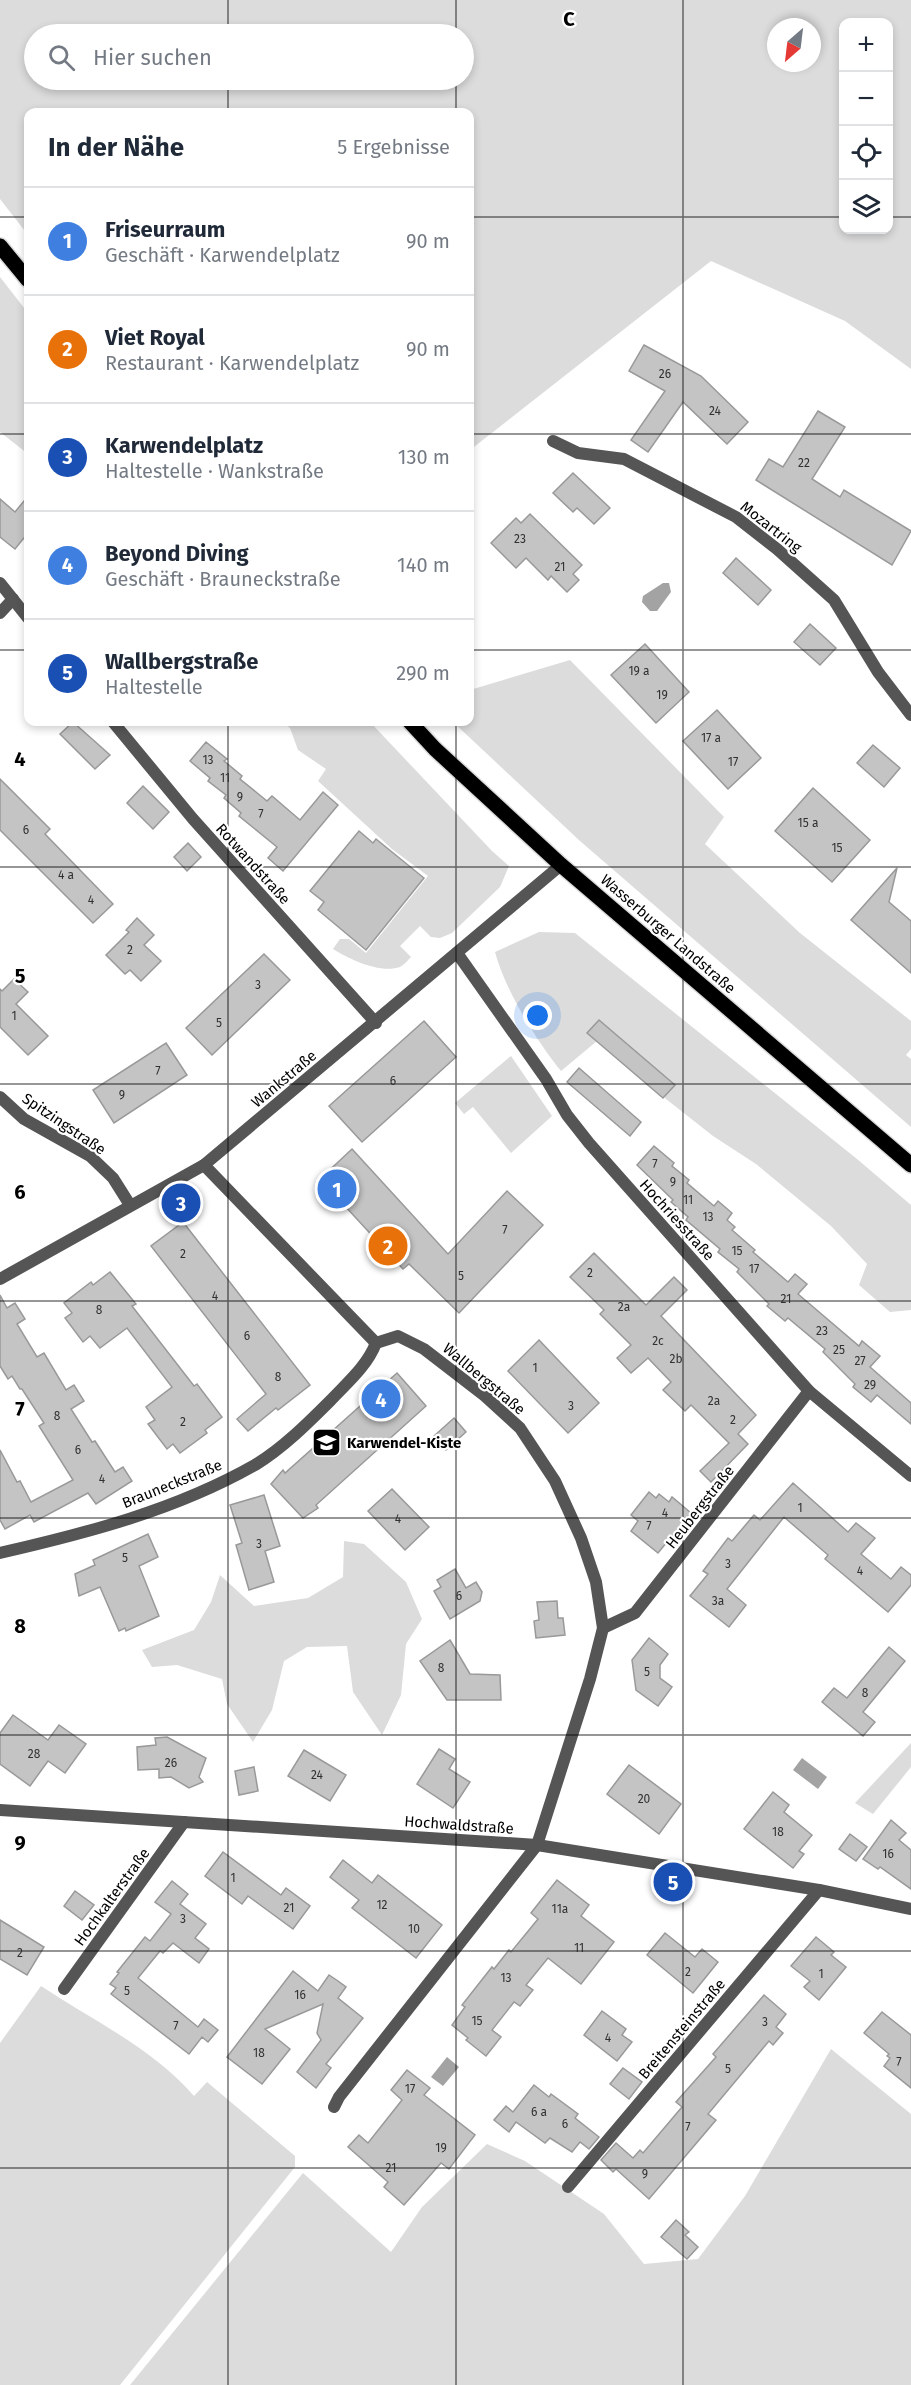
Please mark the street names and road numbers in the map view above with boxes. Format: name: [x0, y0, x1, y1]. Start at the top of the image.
street label: Mozartring: [737, 498, 805, 557]
street label: Rotwandstraße: [212, 820, 294, 908]
street label: Wasserburger Landstraße: [597, 871, 739, 997]
street label: Wankstraße: [248, 1047, 320, 1111]
street label: Spitzingstraße: [19, 1089, 109, 1159]
street label: Hochriesstraße: [636, 1176, 718, 1264]
street label: Wallbergstraße: [439, 1339, 529, 1419]
street label: Brauneckstraße: [120, 1456, 224, 1512]
street label: Heubergstraße: [662, 1462, 738, 1552]
street label: Hochwaldstraße: [404, 1812, 514, 1838]
street label: Hochkalterstraße: [70, 1845, 154, 1949]
street label: Breitensteinstraße: [635, 1975, 729, 2083]

